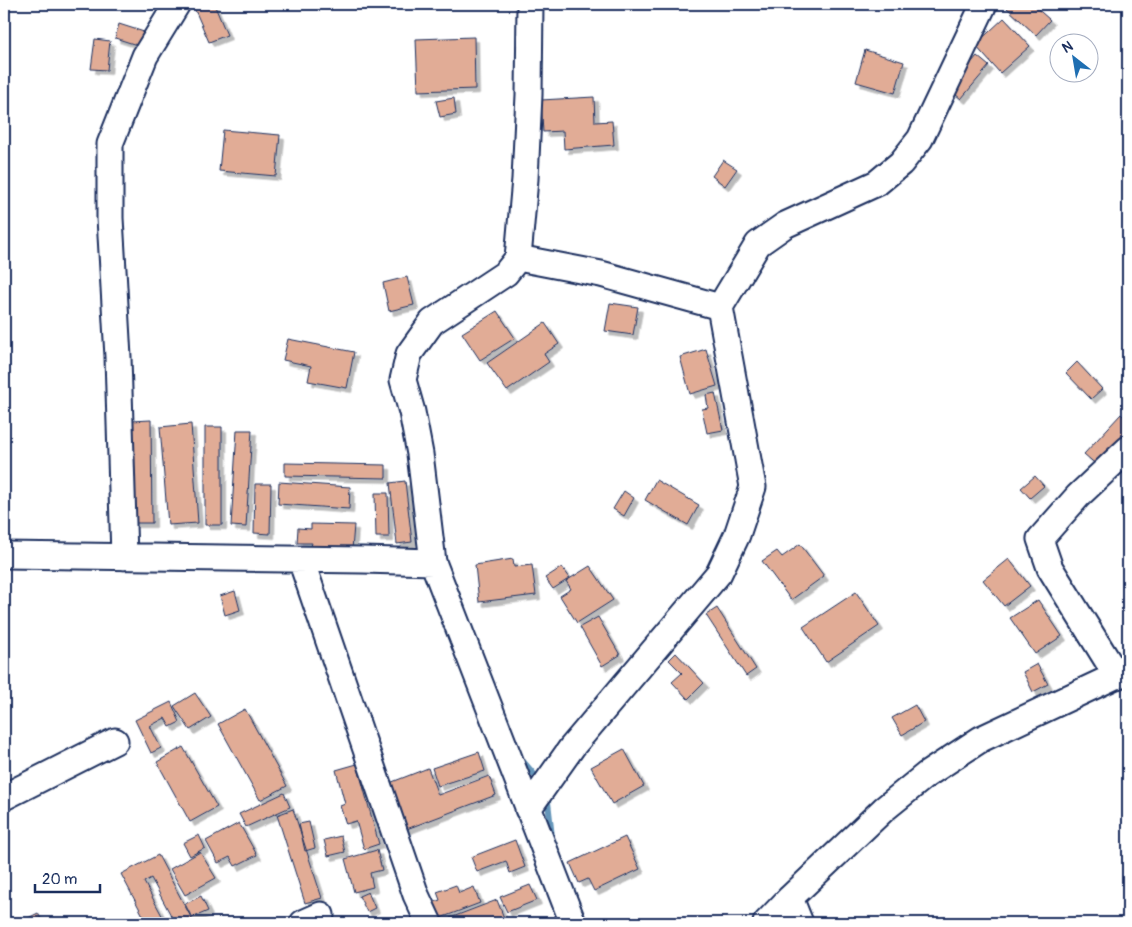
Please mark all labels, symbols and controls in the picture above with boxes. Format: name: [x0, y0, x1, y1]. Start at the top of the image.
north arrow: [1050, 32, 1100, 82]
text: N: [1059, 38, 1076, 57]
scale bar: [35, 862, 100, 894]
text: 20 m: [42, 870, 77, 889]

